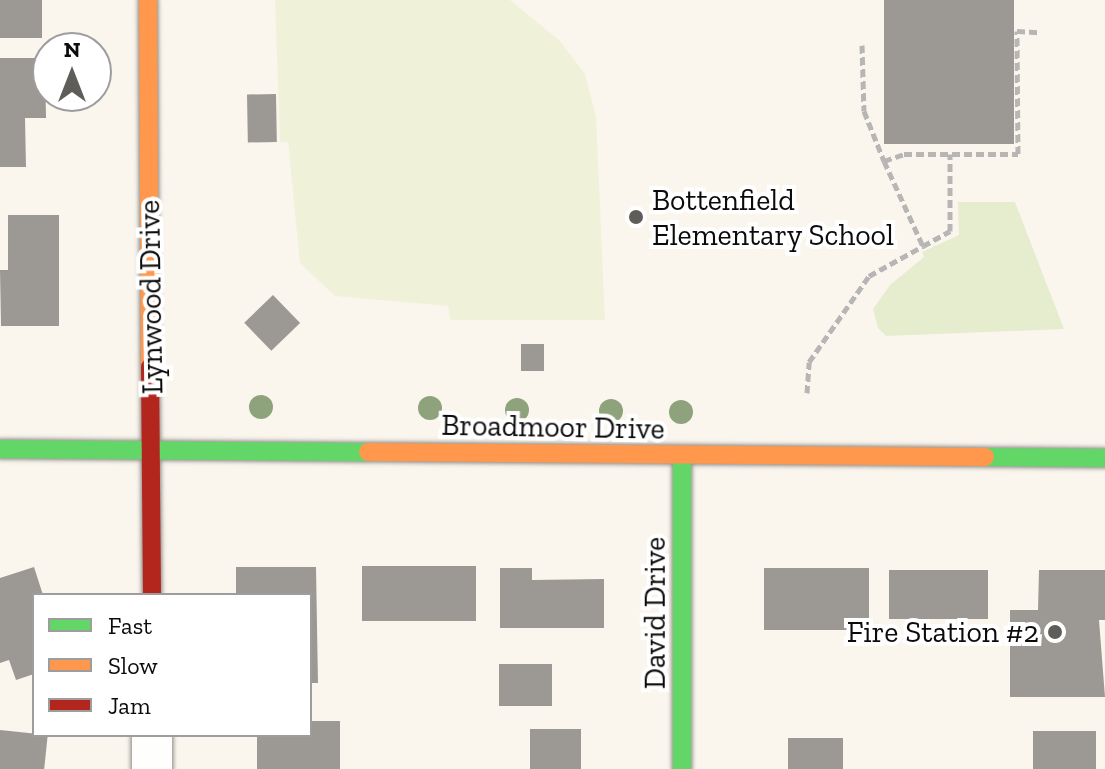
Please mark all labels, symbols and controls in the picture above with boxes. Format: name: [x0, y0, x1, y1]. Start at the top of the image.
north arrow: [32, 32, 112, 112]
text: N: [64, 36, 80, 63]
place label: Bottenfield Elementary School: [652, 182, 895, 252]
street label: Lynwood Drive: [131, 199, 171, 395]
marker: Bottenfield Elementary School: [627, 208, 645, 226]
street label: Broadmoor Drive: [441, 407, 665, 447]
street label: David Drive: [637, 537, 673, 689]
legend: [32, 593, 312, 737]
text: Fast: [108, 611, 152, 640]
place label: Fire Station #2: [847, 614, 1039, 650]
marker: Fire Station #2: [1046, 623, 1064, 641]
text: Slow: [108, 651, 158, 680]
text: Jam: [108, 691, 151, 720]

